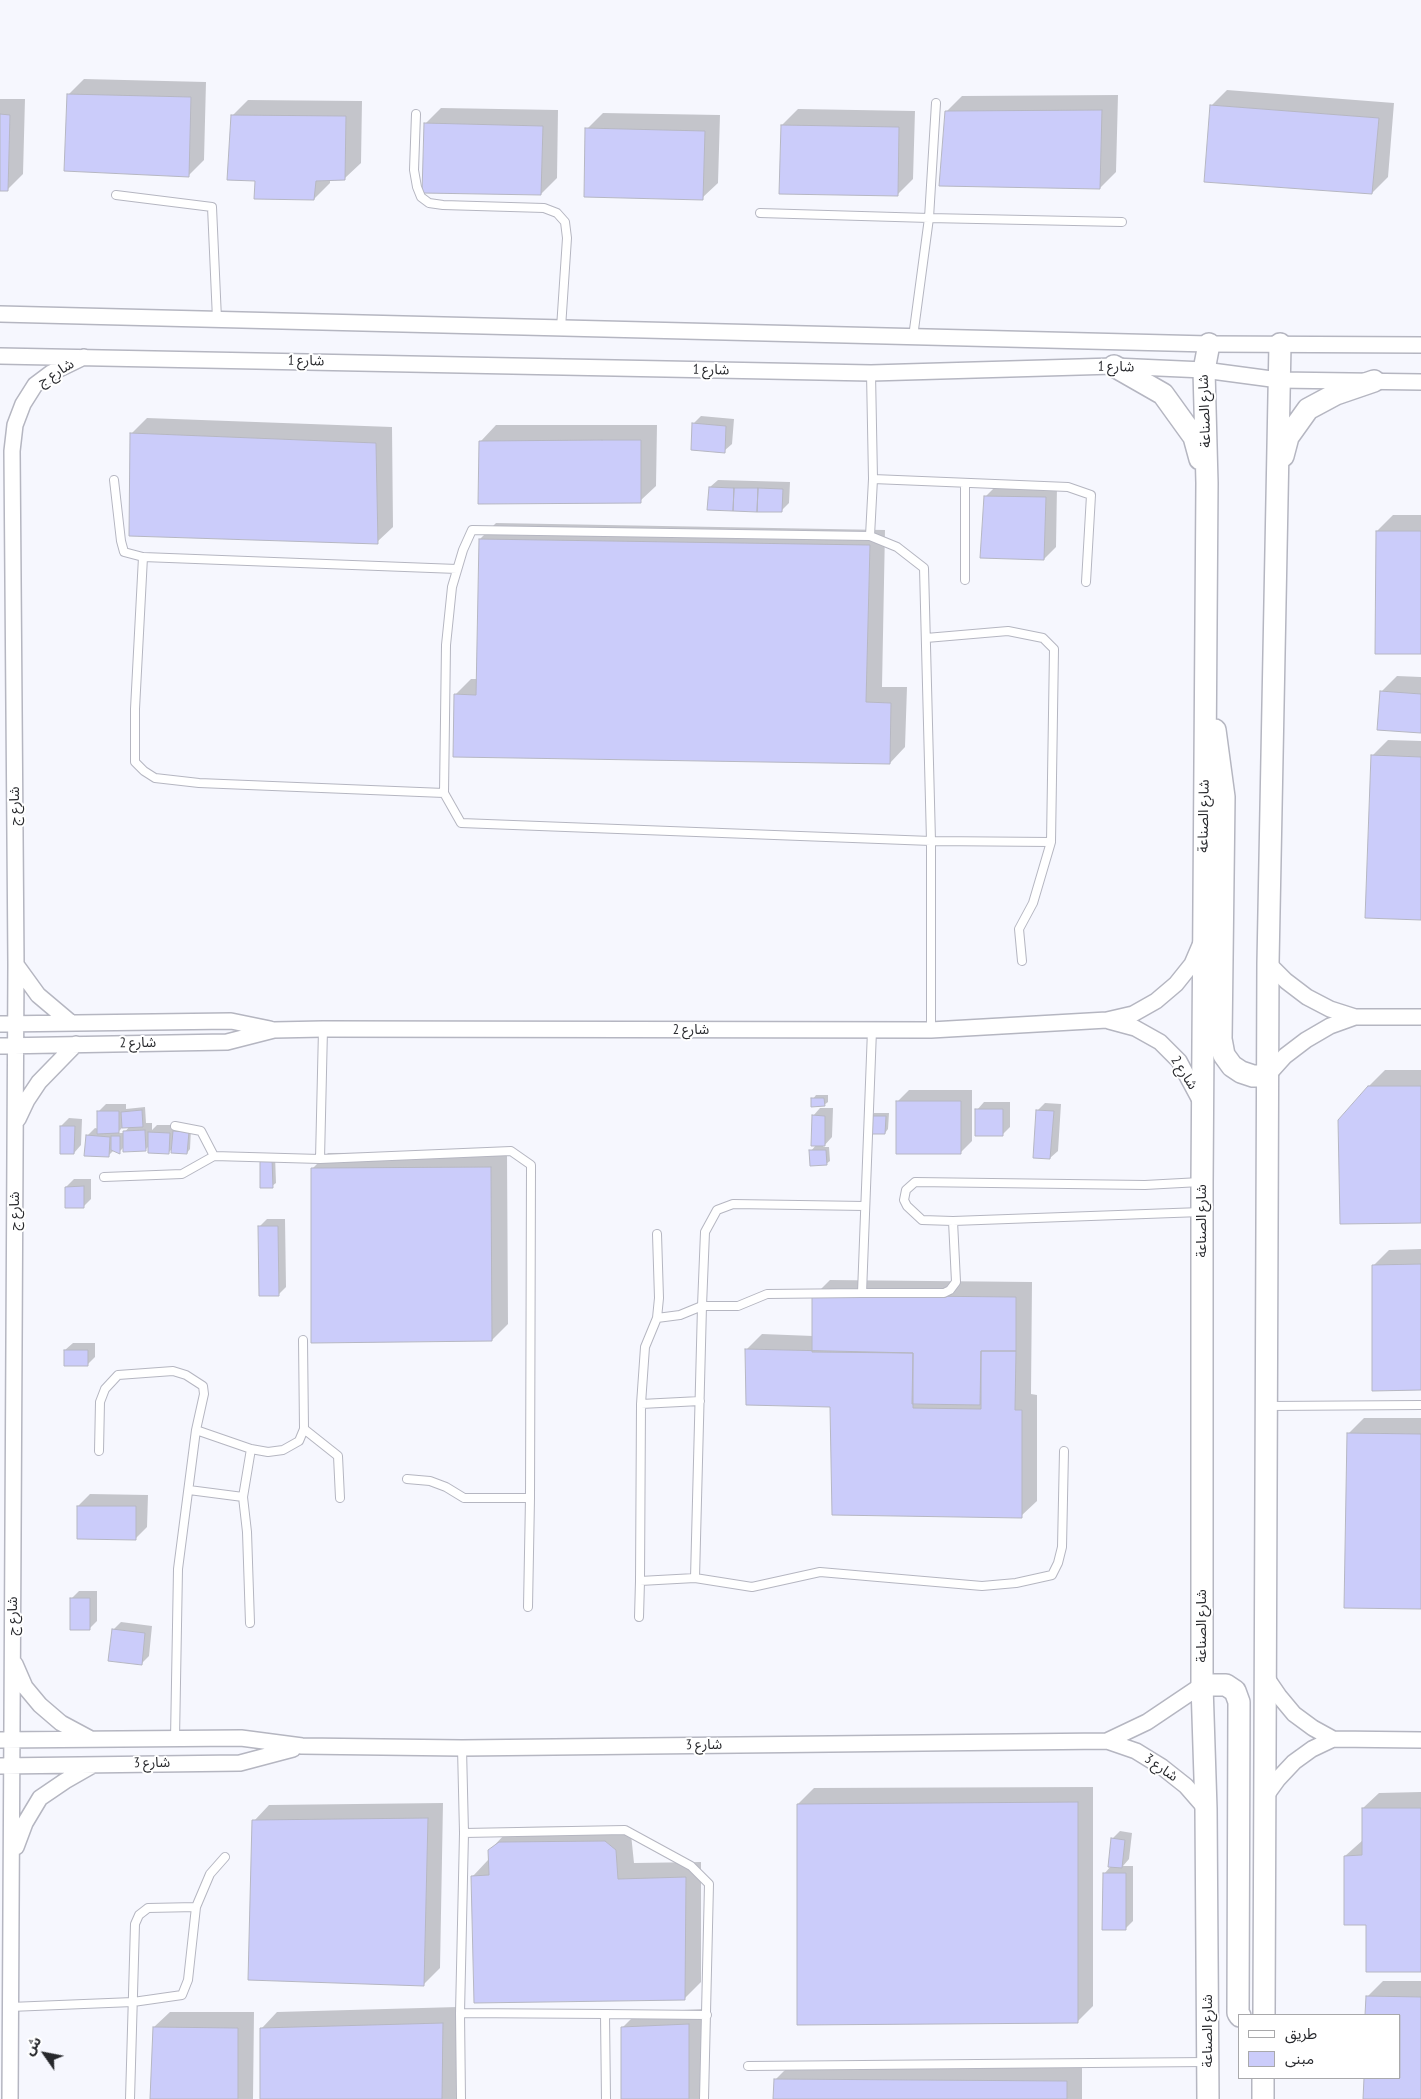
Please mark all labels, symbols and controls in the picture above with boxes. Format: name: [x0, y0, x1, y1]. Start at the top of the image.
street label: شارع 1: [288, 352, 324, 370]
street label: شارع ج: [35, 356, 77, 390]
street label: شارع 1: [1098, 358, 1134, 376]
street label: شارع 1: [693, 361, 729, 379]
street label: شارع الصناعة: [1195, 374, 1215, 448]
street label: شارع الصناعة: [1195, 779, 1213, 853]
street label: شارع ج: [7, 786, 23, 826]
street label: شارع 2: [673, 1022, 709, 1038]
street label: شارع 2: [120, 1034, 156, 1052]
street label: شارع 2: [1167, 1053, 1201, 1093]
street label: شارع الصناعة: [1194, 1184, 1210, 1258]
street label: شارع ج: [7, 1191, 23, 1231]
street label: شارع الصناعة: [1194, 1589, 1210, 1663]
street label: شارع ج: [5, 1596, 21, 1636]
street label: شارع 3: [686, 1736, 722, 1754]
street label: شارع 3: [1141, 1751, 1181, 1785]
street label: شارع 3: [134, 1754, 170, 1772]
street label: شارع الصناعة: [1200, 1994, 1216, 2068]
legend: [1238, 2014, 1401, 2079]
text: طريق: [1285, 2024, 1317, 2043]
north arrow: [20, 2029, 70, 2079]
text: ش: [20, 2033, 45, 2059]
text: مبنى: [1285, 2049, 1314, 2068]

